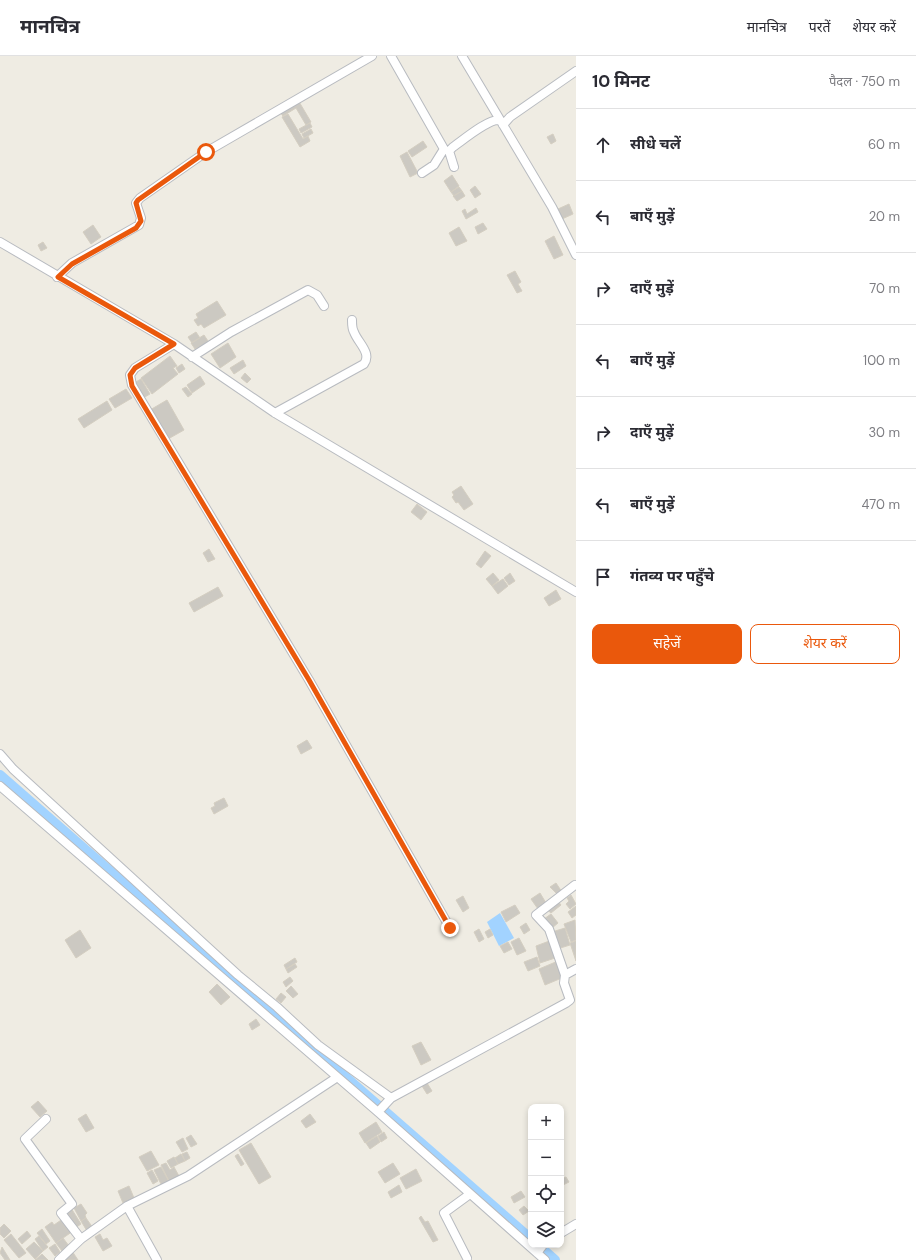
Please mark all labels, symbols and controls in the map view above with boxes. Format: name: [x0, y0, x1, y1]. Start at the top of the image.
text: मानचित्र: [20, 14, 80, 39]
text: मानचित्र: [747, 18, 787, 36]
text: परतें: [809, 18, 830, 36]
text: शेयर करें: [852, 18, 896, 36]
text: 10 मिनट: [592, 70, 650, 92]
text: पैदल · 750 m: [829, 73, 900, 90]
icon: ahead: [592, 134, 614, 156]
text: सीधे चलें: [630, 134, 681, 154]
text: 60 m: [868, 136, 900, 153]
route start: [197, 143, 215, 161]
icon: left: [592, 206, 614, 228]
text: बाएँ मुड़ें: [630, 206, 675, 226]
text: 20 m: [869, 208, 900, 225]
icon: right: [592, 278, 614, 300]
text: दाएँ मुड़ें: [630, 278, 674, 298]
text: 70 m: [869, 280, 900, 297]
icon: left: [592, 350, 614, 372]
text: बाएँ मुड़ें: [630, 350, 675, 370]
text: 100 m: [863, 352, 900, 369]
icon: right: [592, 422, 614, 444]
text: दाएँ मुड़ें: [630, 422, 674, 442]
text: 30 m: [868, 424, 900, 441]
icon: left: [592, 494, 614, 516]
text: बाएँ मुड़ें: [630, 494, 675, 514]
text: 470 m: [861, 496, 900, 513]
icon: arrive: [592, 566, 614, 588]
text: गंतव्य पर पहुँचे: [630, 566, 714, 586]
button: सहेजें: [592, 624, 742, 664]
button: शेयर करें: [750, 624, 900, 664]
route end: [441, 919, 459, 937]
map controls: [528, 1104, 564, 1248]
button: +: [528, 1104, 564, 1140]
button: −: [528, 1140, 564, 1176]
button: locate: [528, 1176, 564, 1212]
button: layers: [528, 1212, 564, 1248]

